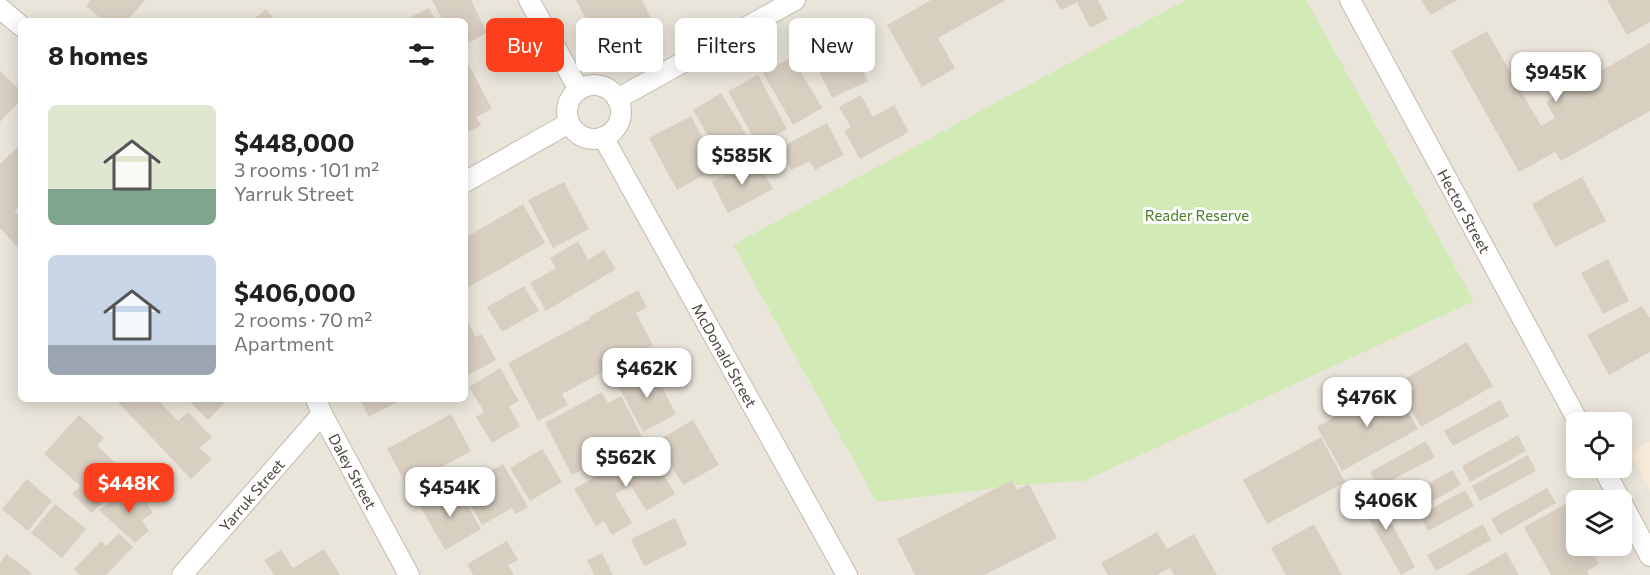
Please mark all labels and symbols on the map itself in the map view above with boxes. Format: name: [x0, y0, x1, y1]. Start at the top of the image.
pin: $945K: [1514, 52, 1598, 103]
pin: $585K: [700, 135, 784, 186]
street label: Hector Street: [1434, 166, 1494, 256]
park label: Reader Reserve: [1145, 206, 1249, 224]
street label: McDonald Street: [689, 300, 761, 410]
pin: $462K: [605, 348, 689, 399]
pin: $476K: [1325, 377, 1409, 428]
street label: Daley Street: [325, 430, 381, 512]
pin: $562K: [584, 437, 668, 488]
street label: Yarruk Street: [215, 455, 288, 535]
pin: $448K: [87, 463, 171, 514]
pin: $454K: [408, 467, 492, 518]
pin: $406K: [1344, 480, 1428, 531]

